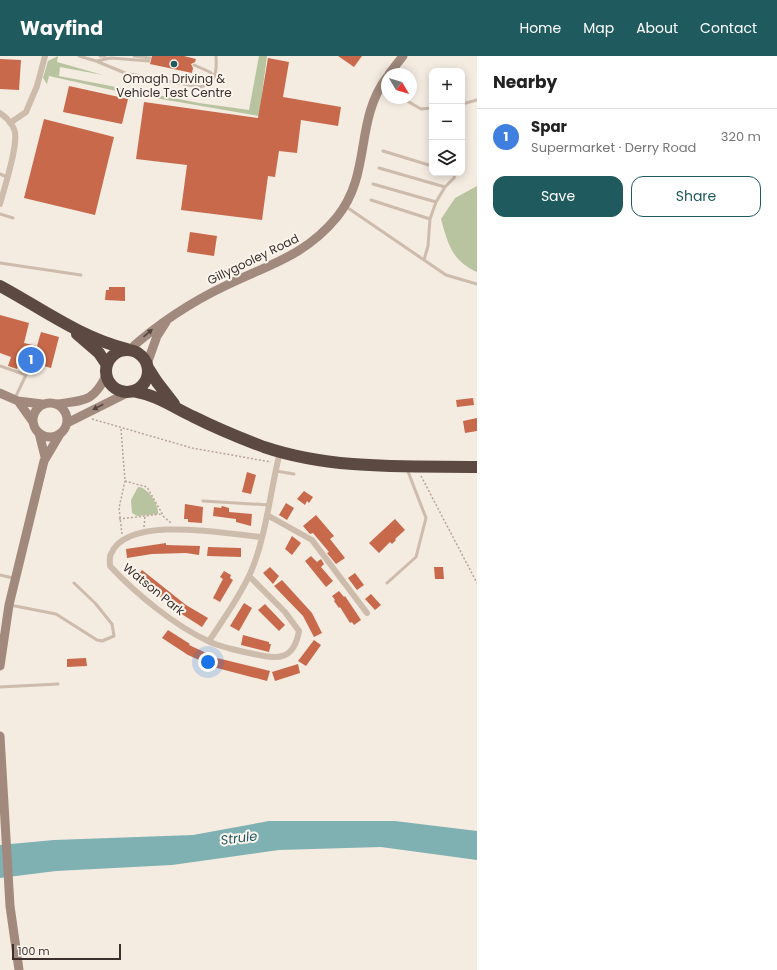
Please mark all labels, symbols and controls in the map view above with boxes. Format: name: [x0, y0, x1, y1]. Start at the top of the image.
text: Wayfind: [20, 15, 103, 42]
text: Home: [519, 18, 561, 38]
text: Map: [583, 18, 614, 38]
text: About: [636, 18, 678, 38]
text: Contact: [700, 18, 757, 38]
marker: Omagh Driving & Vehicle Test Centre: [169, 59, 179, 69]
north arrow: [381, 68, 417, 104]
map controls: [429, 68, 465, 176]
button: +: [429, 68, 465, 104]
place label: Omagh Driving & Vehicle Test Centre: [116, 70, 232, 101]
text: Nearby: [493, 70, 557, 94]
button: −: [429, 104, 465, 140]
text: Spar: [531, 116, 567, 137]
text: 1: [504, 127, 508, 146]
text: 320 m: [721, 127, 761, 146]
text: Supermarket · Derry Road: [531, 138, 696, 157]
button: layers: [429, 140, 465, 176]
button: Save: [493, 176, 623, 217]
button: Share: [631, 176, 761, 217]
street label: Gillygooley Road: [204, 229, 302, 289]
one-way arrow: [143, 329, 152, 338]
pin: 1: [18, 345, 44, 375]
one-way arrow: [92, 404, 104, 410]
street label: Watson Park: [120, 559, 189, 620]
your location: [198, 652, 218, 672]
water label: Strule: [220, 826, 258, 850]
scale bar: [12, 942, 121, 961]
text: 100 m: [18, 943, 50, 959]

